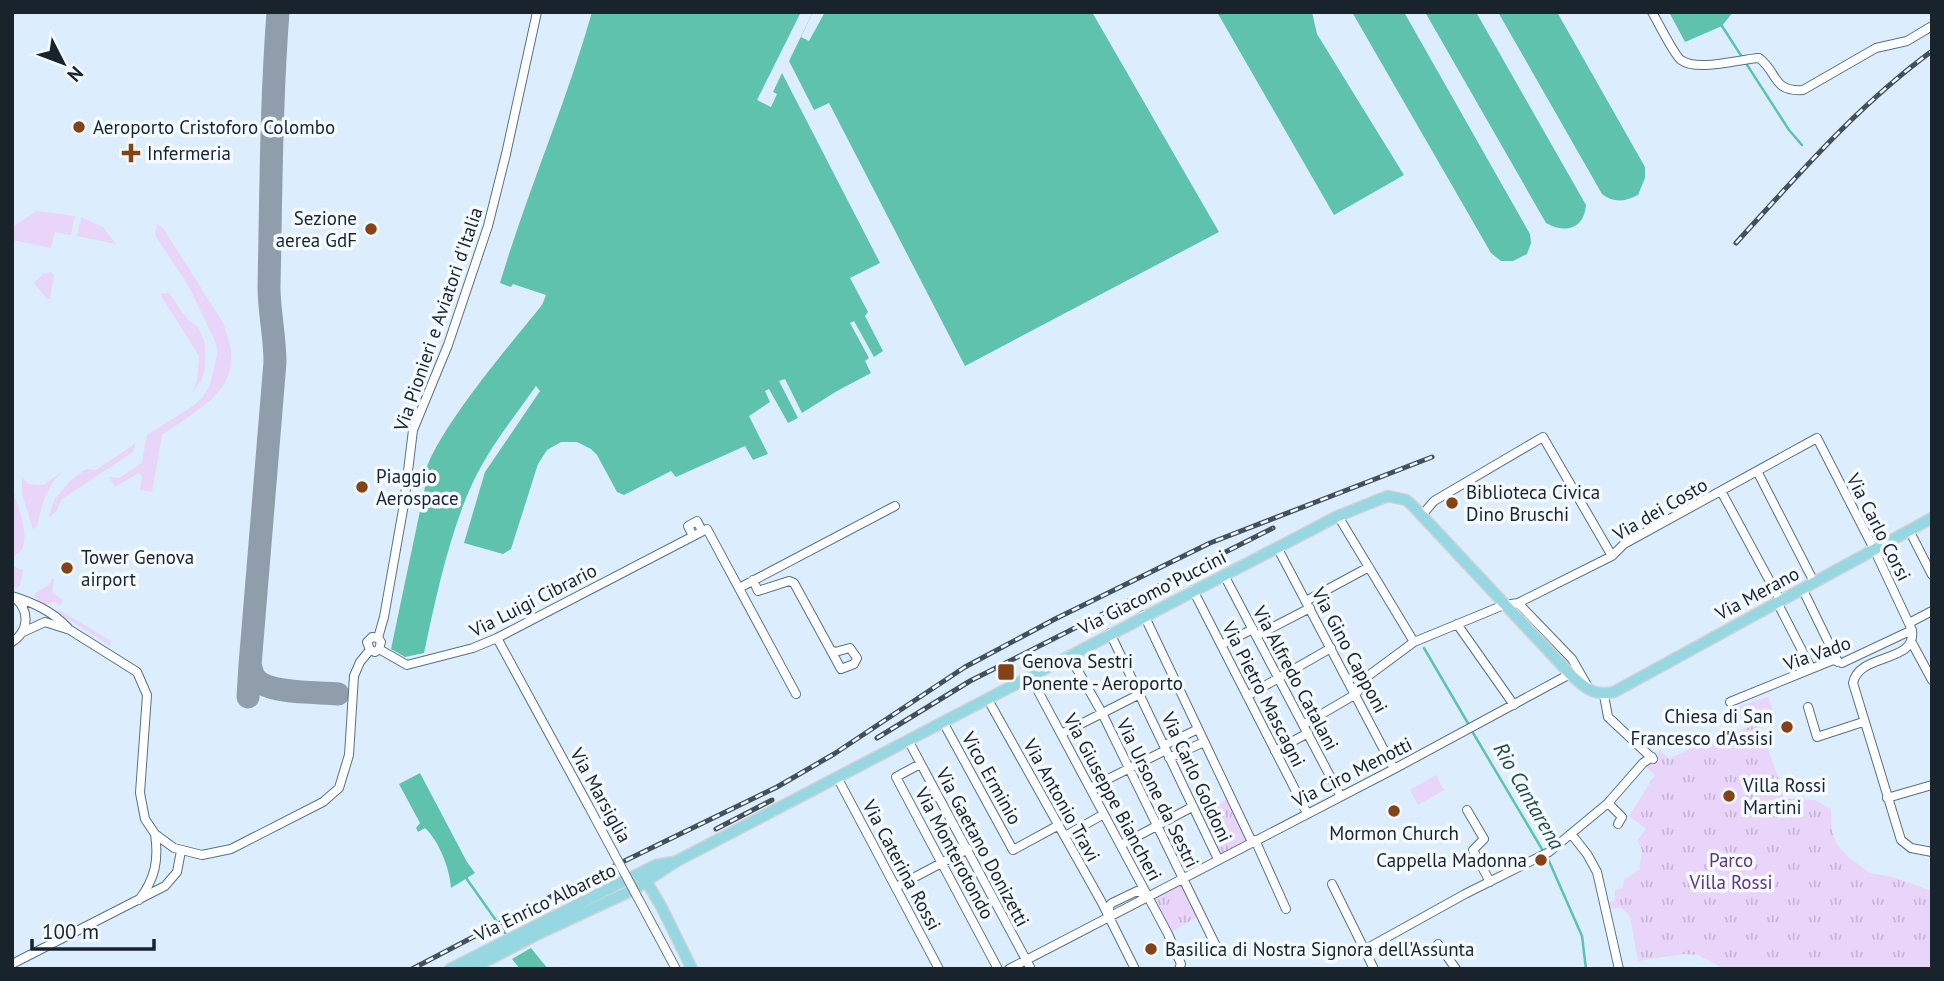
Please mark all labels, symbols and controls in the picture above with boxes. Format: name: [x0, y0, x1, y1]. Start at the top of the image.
north arrow: [28, 28, 98, 98]
text: N: [63, 62, 89, 87]
place label: Aeroporto Cristoforo Colombo: [93, 115, 335, 139]
marker: Aeroporto Cristoforo Colombo: [71, 119, 87, 135]
place label: Infermeria: [147, 141, 231, 165]
marker: Infermeria: [121, 143, 141, 163]
street label: Via Pionieri e Aviatori d'Italia: [388, 204, 488, 435]
place label: Sezione aerea GdF: [276, 206, 357, 252]
marker: Sezione aerea GdF: [363, 221, 379, 237]
place label: Piaggio Aerospace: [376, 464, 459, 510]
street label: Via Carlo Corsi: [1841, 468, 1916, 585]
street label: Via dei Costo: [1608, 472, 1712, 546]
marker: Piaggio Aerospace: [354, 479, 370, 495]
place label: Biblioteca Civica Dino Bruschi: [1466, 480, 1600, 526]
marker: Biblioteca Civica Dino Bruschi: [1444, 495, 1460, 511]
street label: Via Giacomo Puccini: [1073, 544, 1230, 640]
place label: Tower Genova airport: [81, 545, 194, 591]
street label: Via Luigi Cibrario: [465, 558, 601, 643]
marker: Tower Genova airport: [59, 560, 75, 576]
street label: Via Merano: [1710, 561, 1803, 626]
street label: Via Gino Capponi: [1306, 582, 1393, 717]
street label: Via Alfredo Catalani: [1247, 601, 1344, 754]
street label: Via Pietro Mascagni: [1217, 616, 1311, 771]
street label: Via Vado: [1779, 630, 1854, 676]
place label: Genova Sestri Ponente - Aeroporto: [1022, 649, 1183, 695]
marker: Genova Sestri Ponente - Aeroporto: [996, 662, 1016, 682]
place label: Chiesa di San Francesco d'Assisi: [1630, 704, 1773, 750]
street label: Via Carlo Goldoni: [1156, 707, 1238, 846]
street label: Via Giuseppe Biancheri: [1058, 708, 1167, 885]
street label: Via Ursone da Sestri: [1111, 714, 1205, 872]
marker: Chiesa di San Francesco d'Assisi: [1779, 719, 1795, 735]
street label: Vico Erminio: [956, 727, 1027, 828]
street label: Via Ciro Menotti: [1287, 732, 1416, 813]
street label: Via Antonio Travi: [1018, 734, 1106, 866]
water label: Rio Cantarena: [1487, 738, 1571, 855]
street label: Via Marsiglia: [565, 743, 637, 847]
street label: Via Gaetano Donizetti: [931, 763, 1035, 931]
place label: Villa Rossi Martini: [1742, 773, 1826, 819]
street label: Via Monterotondo: [910, 782, 1000, 923]
marker: Villa Rossi Martini: [1721, 788, 1737, 804]
street label: Via Caterina Rossi: [857, 795, 946, 934]
marker: Mormon Church: [1386, 803, 1402, 819]
place label: Mormon Church: [1329, 821, 1459, 845]
place label: Cappella Madonna: [1376, 848, 1527, 872]
park label: Parco Villa Rossi: [1688, 848, 1773, 894]
marker: Cappella Madonna: [1533, 852, 1549, 868]
street label: Via Enrico Albareto: [470, 857, 620, 947]
scale bar: [32, 908, 154, 952]
text: 100 m: [42, 918, 99, 945]
place label: Basilica di Nostra Signora dell'Assunta: [1165, 937, 1474, 961]
marker: Basilica di Nostra Signora dell'Assunta: [1143, 941, 1159, 957]

